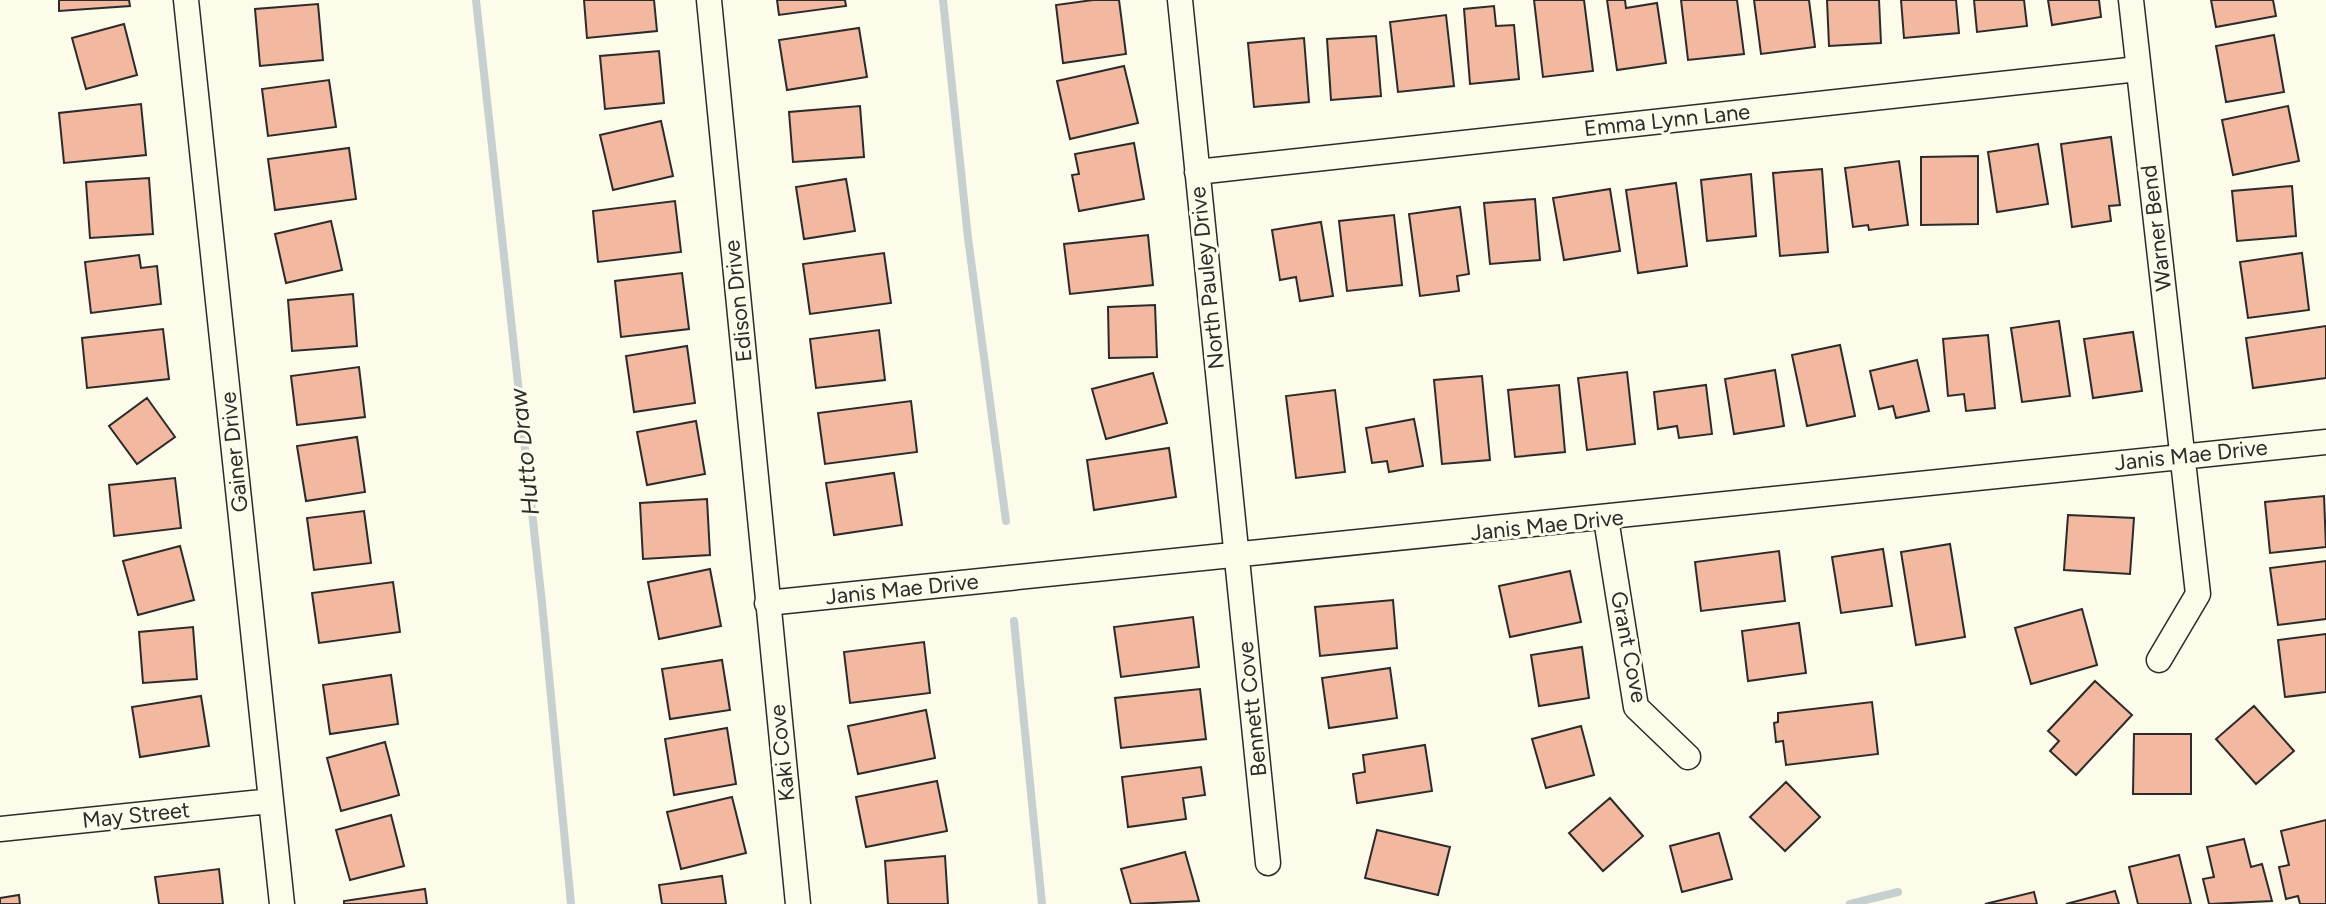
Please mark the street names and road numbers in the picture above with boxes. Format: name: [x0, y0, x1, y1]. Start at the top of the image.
street label: Emma Lynn Lane: [1583, 98, 1751, 142]
street label: Warner Bend: [2135, 163, 2177, 293]
street label: North Pauley Drive: [1184, 185, 1230, 371]
street label: Edison Drive: [718, 239, 758, 363]
street label: Gainer Drive: [214, 390, 254, 514]
street label: Janis Mae Drive: [2113, 434, 2269, 476]
street label: Janis Mae Drive: [1469, 504, 1625, 546]
street label: Janis Mae Drive: [824, 568, 980, 610]
street label: Grant Cove: [1605, 589, 1653, 705]
street label: Bennett Cove: [1231, 640, 1273, 778]
street label: Kaki Cove: [763, 703, 801, 803]
street label: May Street: [81, 796, 191, 834]

